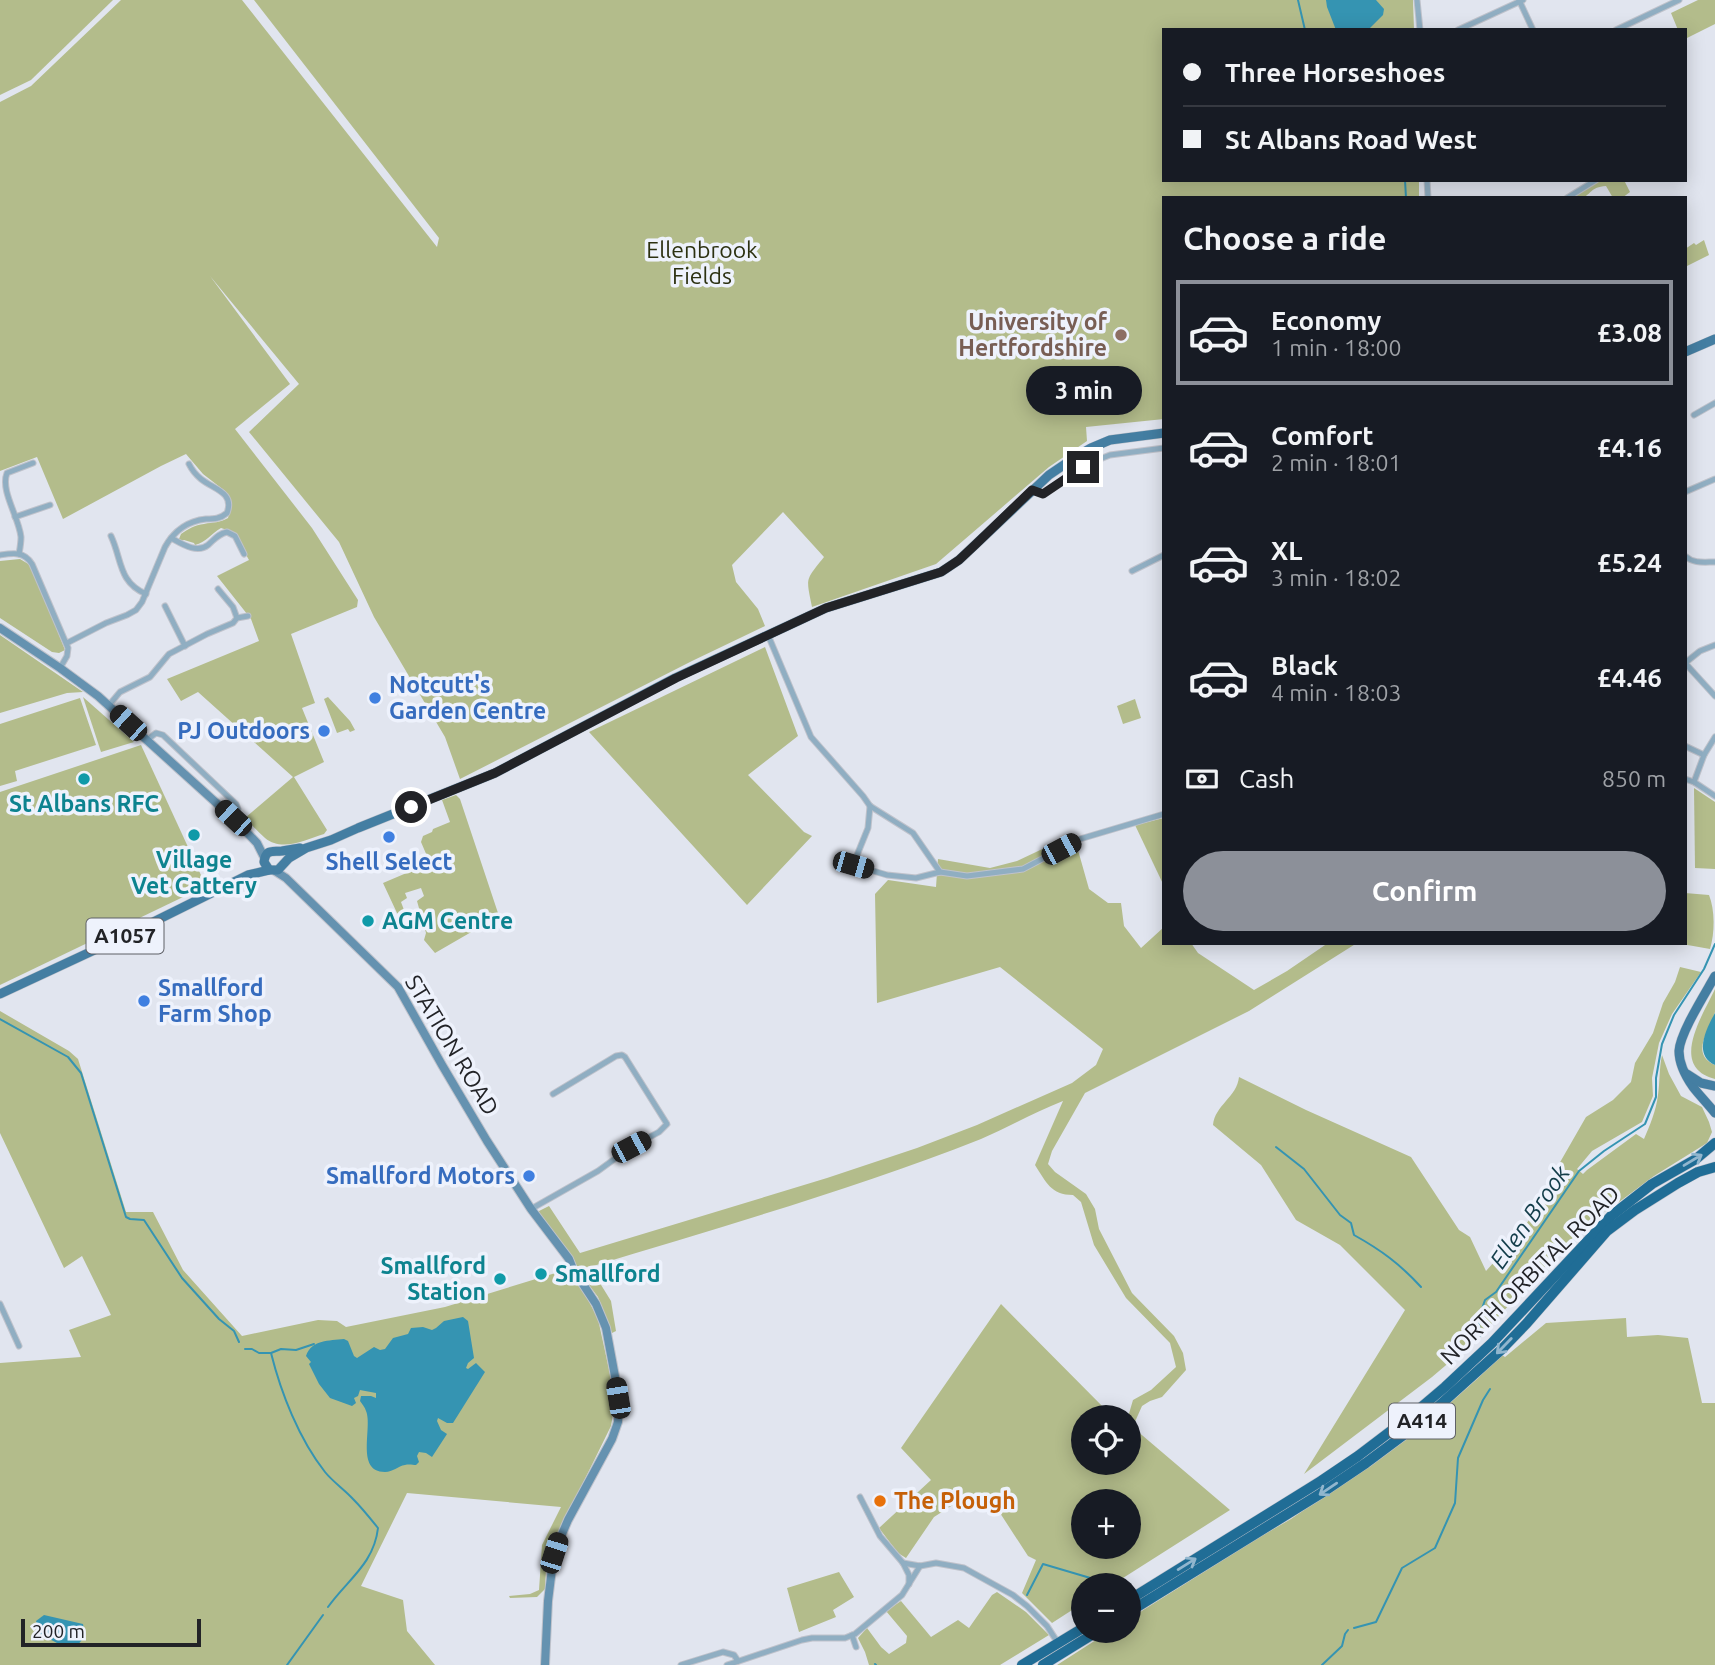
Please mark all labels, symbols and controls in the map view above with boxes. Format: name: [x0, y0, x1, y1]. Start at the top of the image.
text: Three Horseshoes: [1225, 58, 1445, 87]
text: St Albans Road West: [1225, 125, 1477, 154]
text: Choose a ride: [1183, 220, 1386, 256]
park label: Ellenbrook Fields: [646, 237, 758, 288]
icon: car: [1187, 301, 1250, 364]
text: Economy: [1271, 306, 1381, 335]
place label: University of Hertfordshire: [958, 309, 1108, 360]
text: £3.08: [1597, 318, 1662, 347]
marker: University of Hertfordshire: [1113, 327, 1129, 343]
text: 1 min · 18:00: [1271, 335, 1402, 360]
callout: 3 min: [1025, 365, 1141, 414]
text: 3 min: [1055, 378, 1113, 403]
icon: car: [1187, 416, 1250, 479]
text: Comfort: [1271, 421, 1374, 450]
text: £4.16: [1597, 433, 1662, 462]
text: 2 min · 18:01: [1271, 450, 1402, 475]
route end: [1067, 451, 1099, 483]
icon: car: [1187, 531, 1250, 594]
text: XL: [1271, 536, 1302, 565]
text: £5.24: [1597, 548, 1662, 577]
text: 3 min · 18:02: [1271, 565, 1402, 590]
icon: car: [1187, 646, 1250, 709]
text: Black: [1271, 651, 1338, 680]
text: £4.46: [1597, 663, 1662, 692]
place label: Notcutt's Garden Centre: [389, 672, 546, 723]
text: 4 min · 18:03: [1271, 680, 1402, 705]
marker: Notcutt's Garden Centre: [367, 690, 383, 706]
car: [106, 701, 151, 745]
place label: PJ Outdoors: [177, 718, 310, 743]
marker: PJ Outdoors: [316, 723, 332, 739]
icon: cash: [1183, 760, 1221, 798]
text: Cash: [1239, 764, 1294, 793]
text: 850 m: [1602, 766, 1666, 791]
marker: St Albans RFC: [76, 771, 92, 787]
place label: St Albans RFC: [9, 791, 159, 816]
route start: [395, 791, 427, 823]
car: [211, 796, 256, 840]
marker: Village Vet Cattery: [186, 827, 202, 843]
marker: Shell Select: [381, 829, 397, 845]
car: [1038, 830, 1085, 868]
place label: Village Vet Cattery: [131, 847, 257, 898]
place label: Shell Select: [326, 849, 453, 874]
car: [830, 849, 877, 881]
button: Confirm: [1183, 851, 1666, 931]
place label: AGM Centre: [382, 908, 513, 933]
marker: AGM Centre: [360, 913, 376, 929]
road number: A1057: [86, 918, 164, 954]
street label: STATION ROAD: [401, 970, 504, 1119]
place label: Smallford Farm Shop: [158, 975, 272, 1026]
marker: Smallford Farm Shop: [136, 993, 152, 1009]
car: [608, 1128, 655, 1166]
one-way arrow: [1682, 1153, 1702, 1167]
water label: Ellen Brook: [1484, 1159, 1575, 1273]
place label: Smallford Motors: [326, 1163, 515, 1188]
marker: Smallford Motors: [521, 1168, 537, 1184]
street label: NORTH ORBITAL ROAD: [1435, 1180, 1624, 1369]
place label: Smallford Station: [380, 1253, 486, 1304]
place label: Smallford: [555, 1261, 661, 1286]
marker: Smallford: [533, 1266, 549, 1282]
marker: Smallford Station: [492, 1271, 508, 1287]
one-way arrow: [1496, 1337, 1513, 1354]
car: [605, 1376, 632, 1420]
road number: A414: [1389, 1404, 1455, 1438]
map controls: [1071, 1405, 1141, 1643]
button: locate: [1071, 1405, 1141, 1475]
one-way arrow: [1319, 1482, 1338, 1496]
place label: The Plough: [894, 1488, 1016, 1513]
button: +: [1071, 1489, 1141, 1559]
marker: The Plough: [872, 1493, 888, 1509]
car: [538, 1530, 571, 1576]
one-way arrow: [1176, 1556, 1196, 1570]
button: −: [1071, 1573, 1141, 1643]
scale bar: [21, 1616, 201, 1648]
text: 200 m: [32, 1620, 85, 1642]

